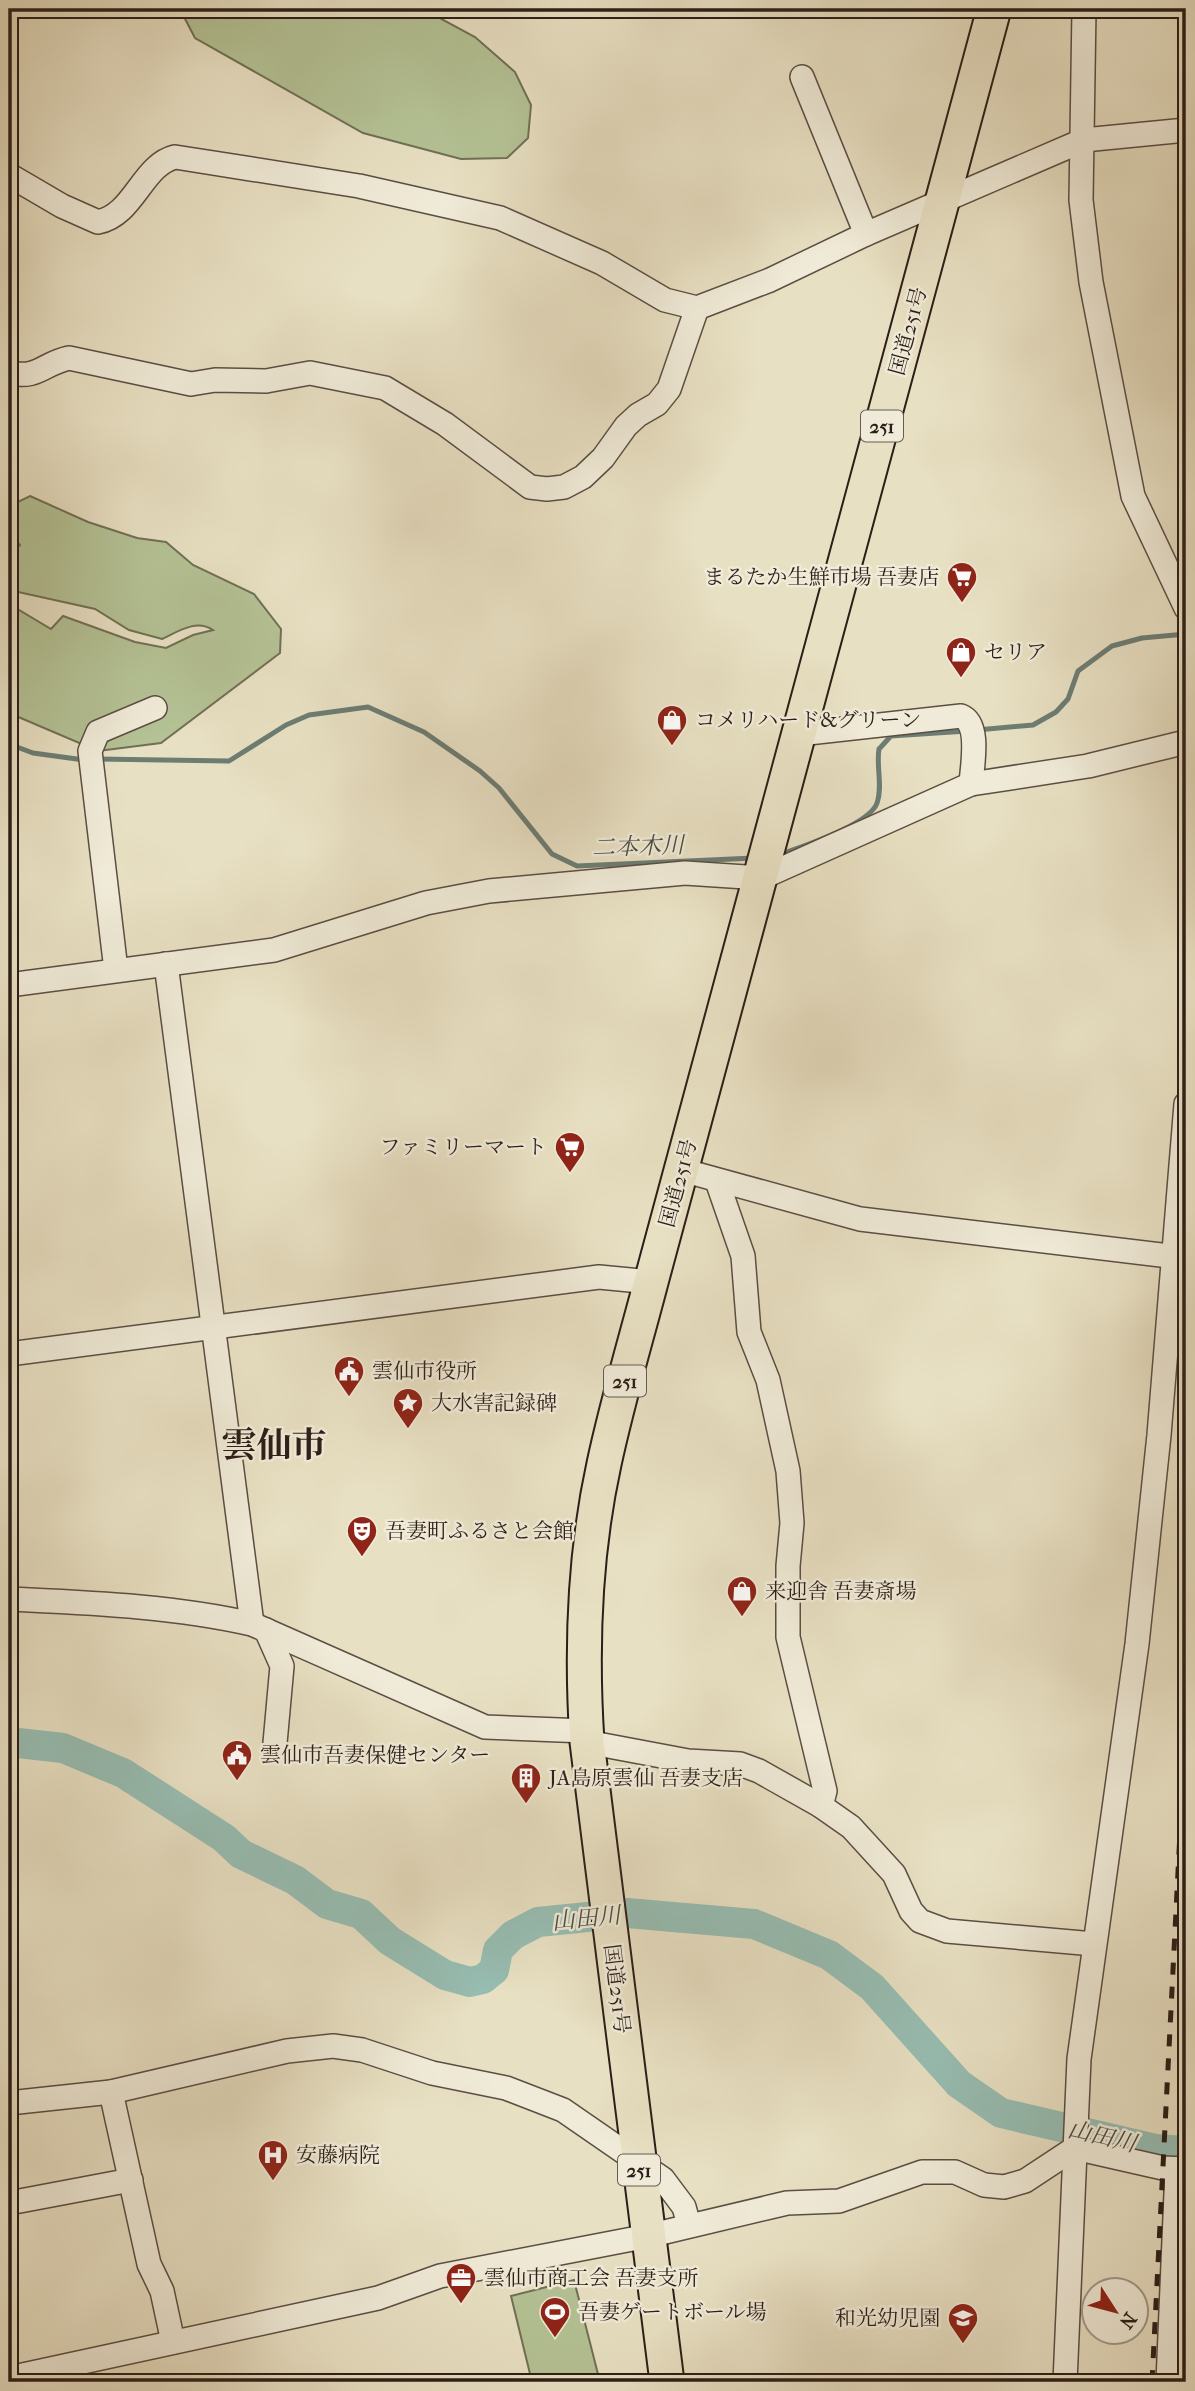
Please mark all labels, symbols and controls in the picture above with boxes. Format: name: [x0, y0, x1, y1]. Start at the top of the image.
street label: 国道251号: [885, 284, 931, 378]
road number: 251: [861, 410, 903, 442]
supermarket icon: まるたか生鮮市場 吾妻店: [945, 560, 979, 604]
place label: まるたか生鮮市場 吾妻店: [703, 565, 939, 589]
shop icon: セリア: [944, 635, 978, 679]
place label: セリア: [984, 640, 1047, 664]
shop icon: コメリハード&グリーン: [655, 703, 689, 747]
place label: コメリハード&グリーン: [695, 708, 921, 732]
water label: 二本木川: [592, 831, 687, 862]
supermarket icon: ファミリーマート: [553, 1130, 587, 1174]
place label: ファミリーマート: [379, 1135, 547, 1159]
street label: 国道251号: [655, 1136, 701, 1230]
public building icon: 雲仙市役所: [332, 1354, 366, 1398]
place label: 雲仙市役所: [372, 1359, 477, 1383]
road number: 251: [604, 1366, 646, 1396]
place icon: 大水害記録碑: [391, 1386, 425, 1430]
place label: 大水害記録碑: [431, 1391, 557, 1415]
district label: 雲仙市: [221, 1425, 327, 1466]
theatre icon: 吾妻町ふるさと会館: [345, 1514, 379, 1558]
place label: 吾妻町ふるさと会館: [385, 1519, 574, 1543]
shop icon: 来迎舎 吾妻斎場: [725, 1574, 759, 1618]
place label: 来迎舎 吾妻斎場: [765, 1579, 917, 1603]
public building icon: 雲仙市吾妻保健センター: [220, 1738, 254, 1782]
place label: 雲仙市吾妻保健センター: [260, 1743, 490, 1767]
building icon: JA島原雲仙 吾妻支店: [509, 1761, 543, 1805]
place label: JA島原雲仙 吾妻支店: [547, 1766, 743, 1790]
water label: 山田川: [550, 1901, 625, 1936]
street label: 国道251号: [600, 1943, 634, 2035]
water label: 山田川: [1065, 2116, 1141, 2158]
hospital icon: 安藤病院: [256, 2138, 290, 2182]
place label: 安藤病院: [296, 2143, 380, 2167]
road number: 251: [618, 2154, 660, 2186]
office icon: 雲仙市商工会 吾妻支所: [444, 2261, 478, 2305]
place label: 雲仙市商工会 吾妻支所: [484, 2266, 699, 2290]
north arrow: [1080, 2276, 1150, 2346]
sports icon: 吾妻ゲートボール場: [538, 2295, 572, 2339]
place label: 吾妻ゲートボール場: [578, 2300, 767, 2324]
school or university icon: 和光幼児園: [946, 2301, 980, 2345]
place label: 和光幼児園: [835, 2306, 940, 2330]
text: N: [1114, 2308, 1141, 2333]

